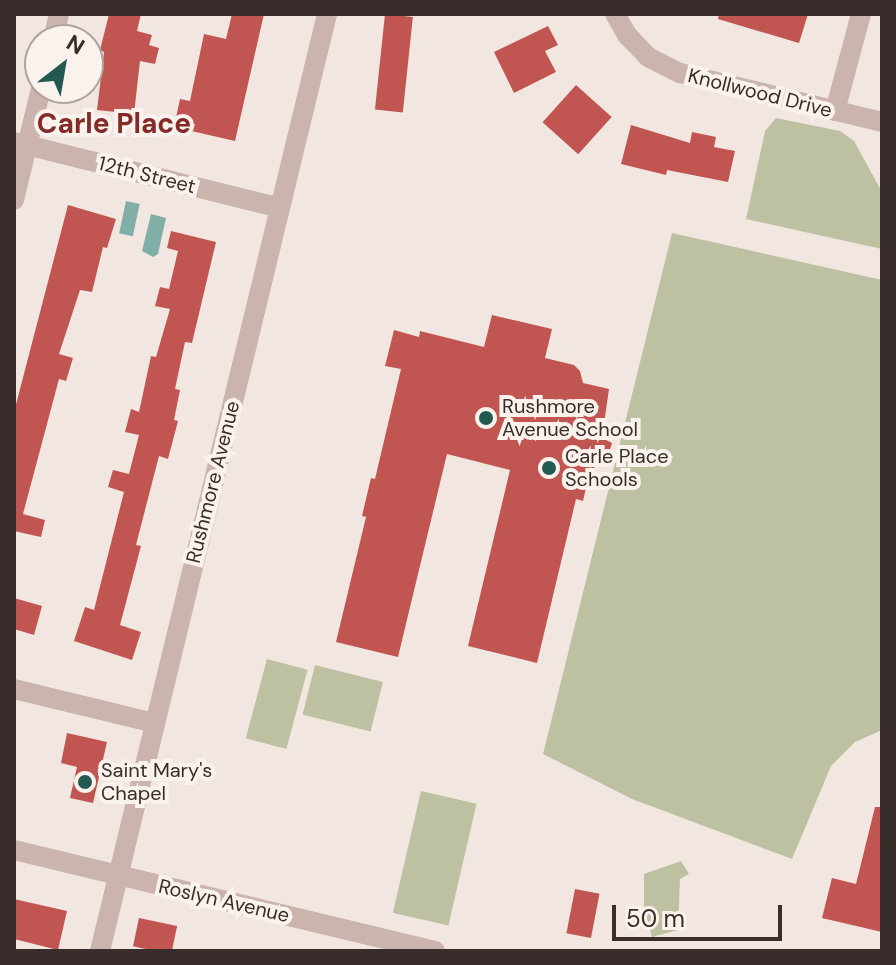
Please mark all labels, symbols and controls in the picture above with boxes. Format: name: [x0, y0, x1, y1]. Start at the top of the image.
north arrow: [24, 24, 104, 104]
text: N: [61, 28, 90, 61]
street label: Knollwood Drive: [685, 63, 835, 123]
district label: Carle Place: [37, 107, 191, 141]
street label: 12th Street: [96, 151, 198, 199]
place label: Rushmore Avenue School: [502, 394, 638, 441]
street label: Rushmore Avenue: [181, 398, 245, 566]
marker: Rushmore Avenue School: [477, 409, 495, 427]
place label: Carle Place Schools: [565, 444, 668, 491]
marker: Carle Place Schools: [540, 459, 558, 477]
place label: Saint Mary's Chapel: [101, 758, 212, 805]
marker: Saint Mary's Chapel: [76, 773, 94, 791]
street label: Roslyn Avenue: [156, 874, 292, 928]
scale bar: [616, 889, 786, 939]
text: 50 m: [626, 903, 685, 934]

